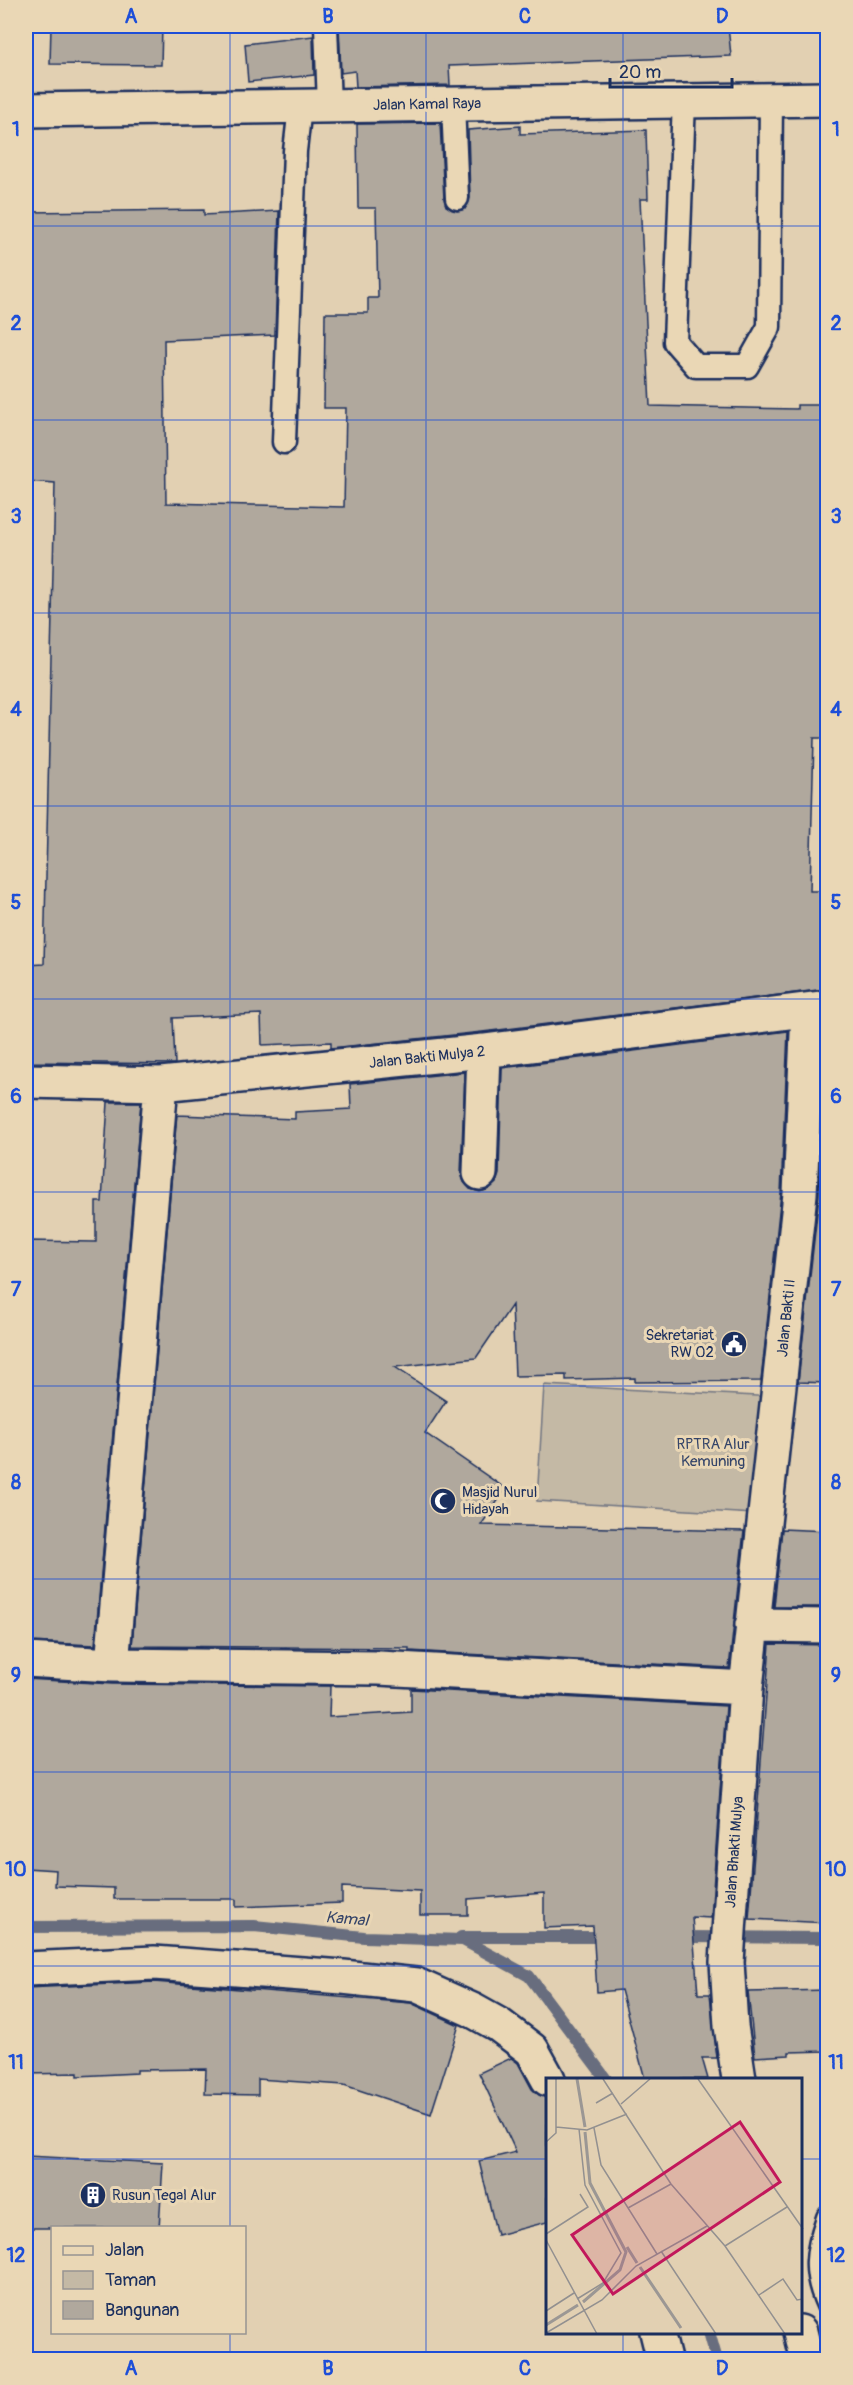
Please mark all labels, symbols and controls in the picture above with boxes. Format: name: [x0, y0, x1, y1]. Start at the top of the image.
text: A: [125, 4, 138, 29]
text: B: [322, 4, 334, 29]
text: C: [519, 4, 531, 29]
text: D: [716, 4, 729, 29]
scale bar: [610, 51, 732, 89]
text: 20 m: [619, 61, 661, 84]
street label: Jalan Kamal Raya: [373, 94, 481, 115]
text: 1: [12, 117, 20, 142]
text: 1: [832, 117, 840, 142]
text: 2: [10, 311, 22, 336]
text: 2: [830, 311, 842, 336]
text: 3: [10, 504, 22, 529]
text: 3: [830, 504, 842, 529]
text: 4: [10, 697, 22, 722]
text: 4: [830, 697, 842, 722]
text: 5: [11, 890, 22, 915]
text: 5: [831, 890, 842, 915]
street label: Jalan Bakti Mulya 2: [368, 1042, 486, 1073]
text: 6: [10, 1084, 22, 1109]
text: 6: [830, 1084, 842, 1109]
text: 7: [11, 1277, 22, 1302]
text: 7: [831, 1277, 842, 1302]
street label: Jalan Bakti II: [773, 1278, 800, 1358]
place label: Sekretariat RW 02: [646, 1326, 715, 1362]
public building icon: Sekretariat RW 02: [719, 1329, 749, 1359]
park label: RPTRA Alur Kemuning: [676, 1435, 750, 1471]
text: 8: [11, 1470, 21, 1495]
text: 8: [831, 1470, 841, 1495]
place label: Masjid Nurul Hidayah: [462, 1483, 537, 1519]
mosque icon: Masjid Nurul Hidayah: [428, 1486, 458, 1516]
text: 9: [11, 1663, 21, 1688]
text: 9: [831, 1663, 841, 1688]
street label: Jalan Bhakti Mulya: [721, 1795, 748, 1909]
text: 10: [5, 1857, 27, 1882]
text: 10: [825, 1857, 847, 1882]
water label: Kamal: [325, 1907, 371, 1931]
text: 11: [8, 2050, 24, 2075]
text: 11: [828, 2050, 844, 2075]
inset map: [546, 2078, 802, 2334]
building icon: Rusun Tegal Alur: [78, 2180, 108, 2210]
place label: Rusun Tegal Alur: [112, 2186, 217, 2205]
legend: [51, 2226, 246, 2334]
text: Jalan: [105, 2239, 144, 2262]
text: 12: [7, 2243, 26, 2268]
text: 12: [827, 2243, 846, 2268]
text: Taman: [105, 2269, 156, 2292]
text: Bangunan: [105, 2299, 180, 2322]
text: A: [125, 2356, 138, 2381]
text: B: [322, 2356, 334, 2381]
text: C: [519, 2356, 531, 2381]
text: D: [716, 2356, 729, 2381]

